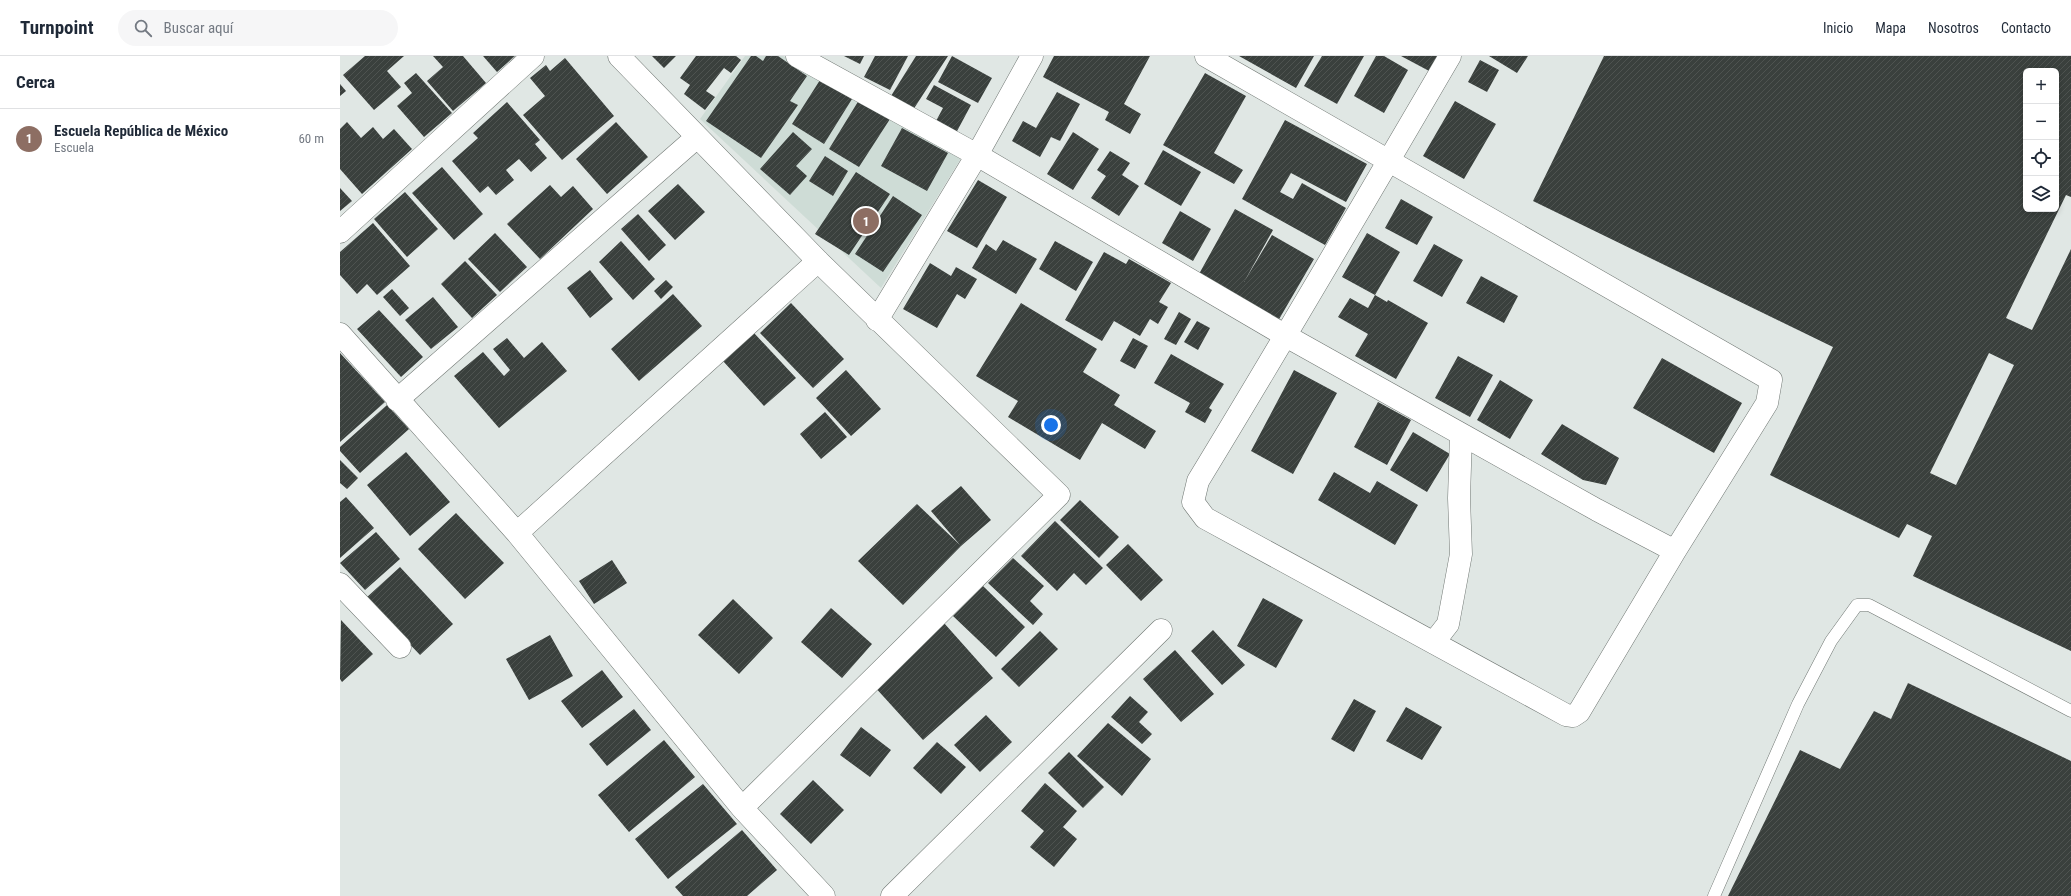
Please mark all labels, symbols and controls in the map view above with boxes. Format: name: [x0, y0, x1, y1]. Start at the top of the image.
search box: [118, 10, 398, 46]
text: Turnpoint: [20, 16, 94, 39]
icon: search: [132, 17, 154, 39]
text: Buscar aquí: [164, 19, 233, 37]
text: Inicio: [1823, 20, 1853, 36]
text: Mapa: [1875, 20, 1906, 36]
text: Nosotros: [1928, 20, 1979, 36]
text: Contacto: [2001, 20, 2051, 36]
map controls: [2023, 68, 2059, 212]
button: +: [2023, 68, 2059, 104]
text: Cerca: [16, 72, 55, 92]
button: −: [2023, 104, 2059, 140]
text: Escuela República de México: [54, 122, 228, 140]
text: 1: [26, 131, 32, 146]
text: 60 m: [298, 131, 324, 146]
text: Escuela: [54, 140, 94, 155]
button: locate: [2023, 140, 2059, 176]
button: layers: [2023, 176, 2059, 212]
pin: 1: [853, 206, 879, 236]
your location: [1041, 415, 1061, 435]

